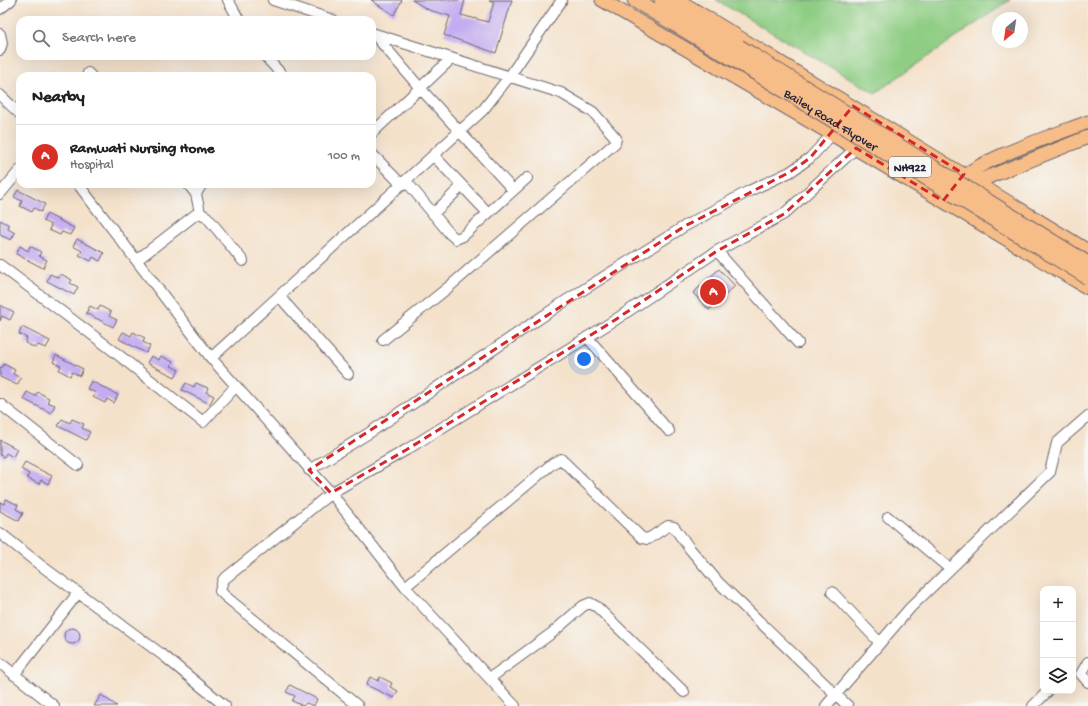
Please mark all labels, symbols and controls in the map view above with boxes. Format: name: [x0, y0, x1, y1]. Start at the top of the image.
north arrow: [992, 12, 1028, 48]
search box: [16, 16, 376, 60]
icon: search: [30, 27, 52, 49]
text: Search here: [62, 29, 136, 47]
street label: Bailey Road Flyover: [780, 86, 881, 156]
text: Nearby: [32, 88, 85, 108]
text: Ramwati Nursing Home: [70, 140, 215, 158]
text: A: [41, 149, 49, 164]
text: 100 m: [328, 149, 360, 164]
road number: NH922: [889, 157, 931, 177]
text: Hospital: [70, 158, 114, 173]
pin: A: [700, 277, 726, 307]
your location: [574, 349, 594, 369]
map controls: [1040, 586, 1076, 694]
button: +: [1040, 586, 1076, 622]
button: −: [1040, 622, 1076, 658]
button: layers: [1040, 658, 1076, 694]

